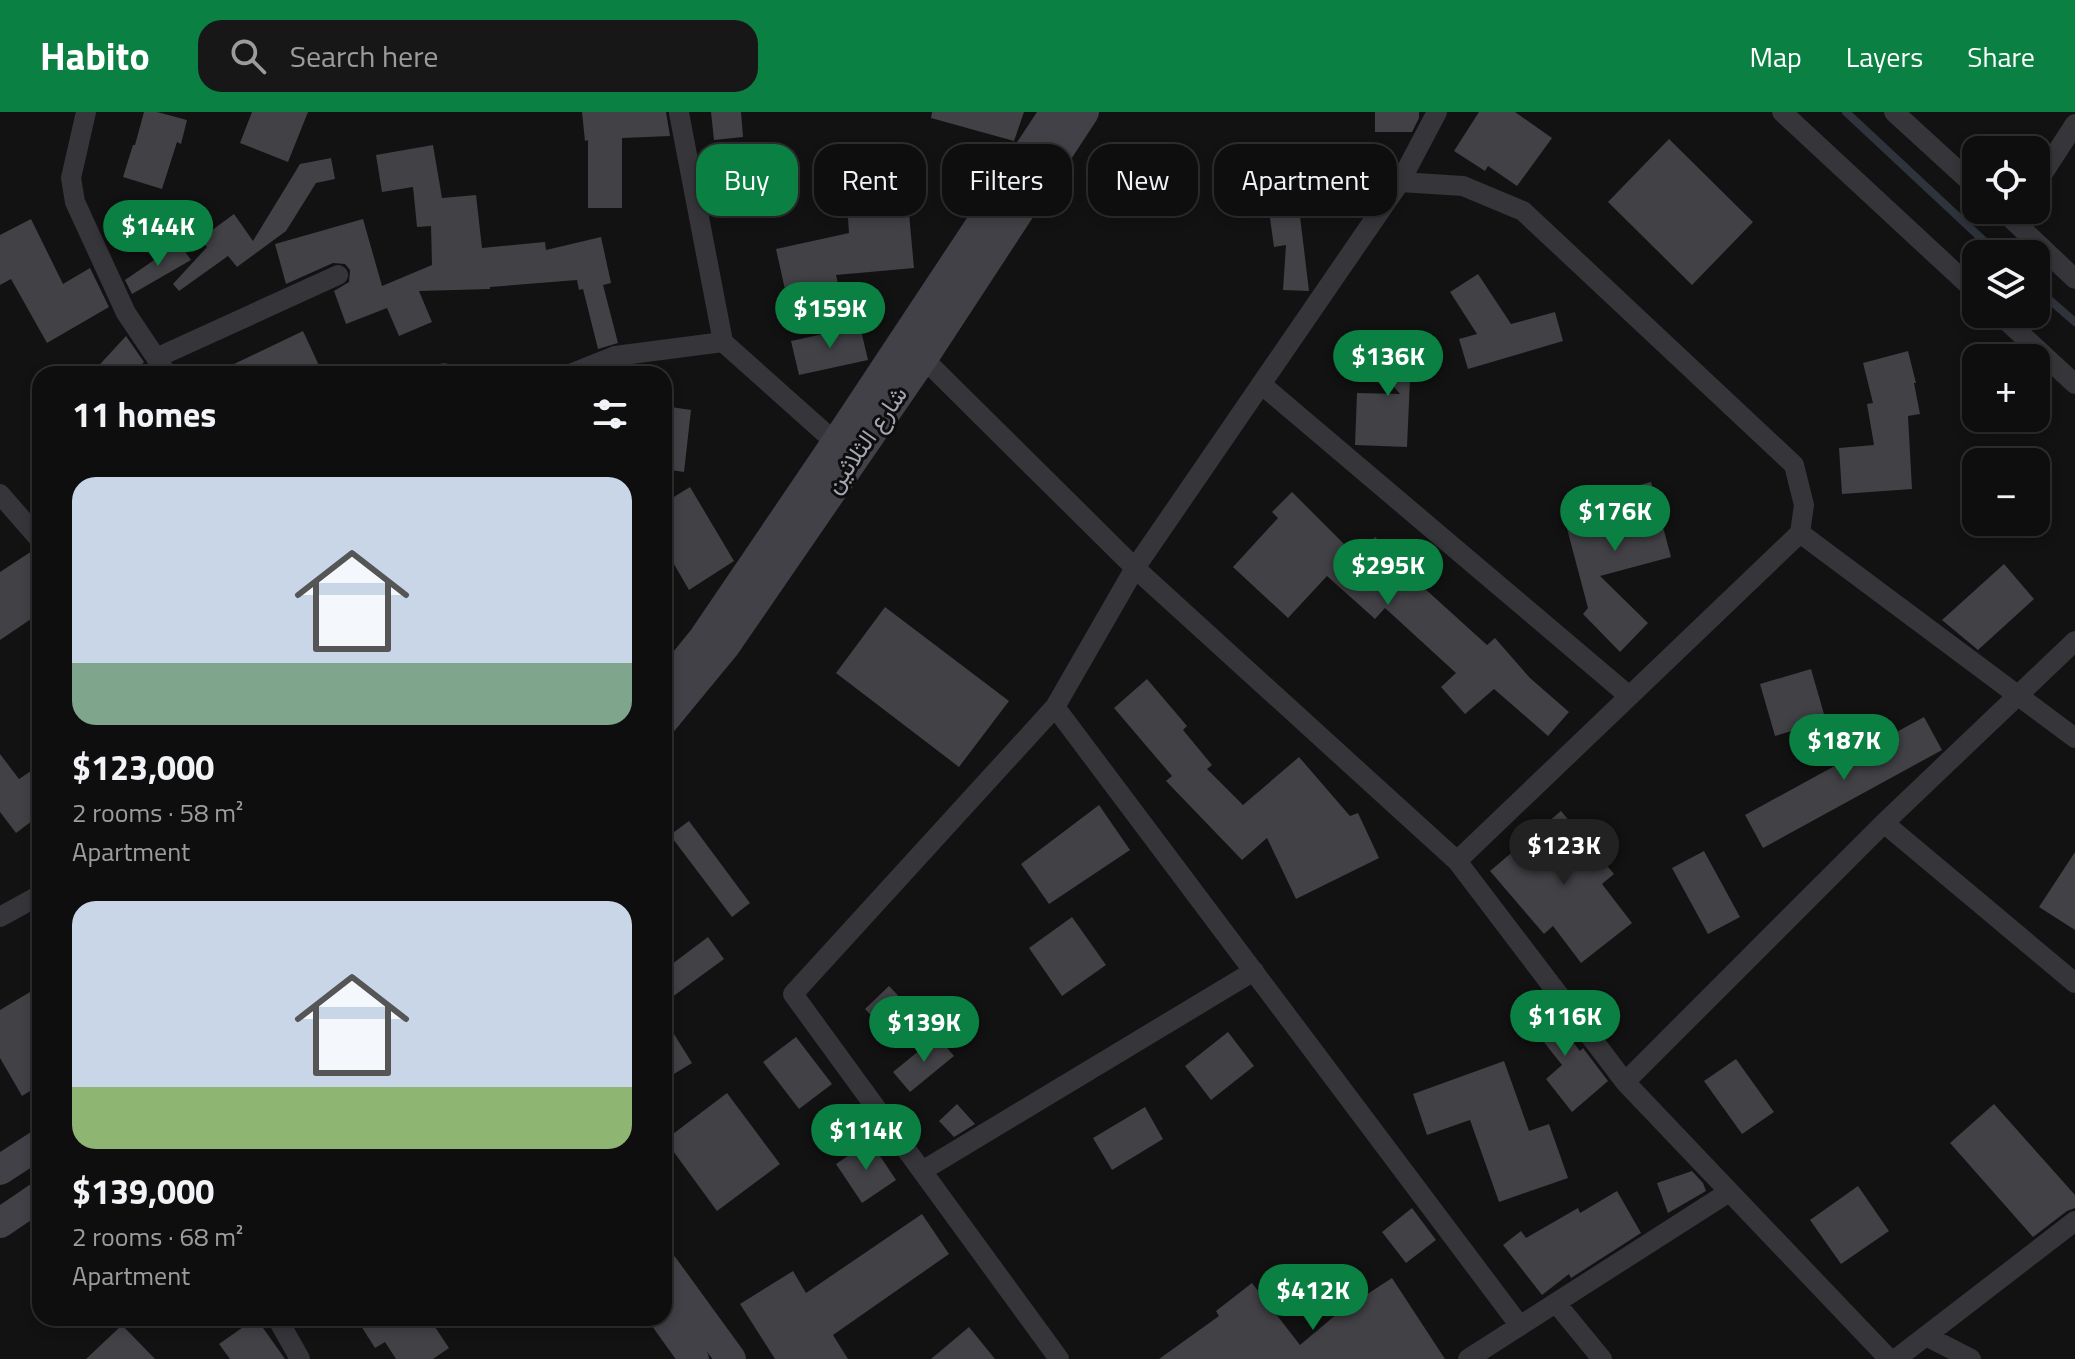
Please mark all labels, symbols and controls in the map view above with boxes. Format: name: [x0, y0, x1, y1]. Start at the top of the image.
search box: [198, 20, 758, 92]
text: Habito: [40, 27, 150, 85]
text: Search here: [290, 33, 438, 79]
icon: search: [226, 34, 270, 78]
text: Map: [1749, 35, 1802, 78]
text: Layers: [1846, 35, 1923, 78]
text: Share: [1967, 35, 2035, 78]
map controls: [1962, 136, 2050, 536]
button: locate: [1962, 136, 2050, 224]
chip: Buy: [696, 144, 798, 216]
chip: Rent: [814, 144, 926, 216]
chip: Filters: [942, 144, 1072, 216]
chip: New: [1088, 144, 1198, 216]
chip: Apartment: [1214, 144, 1397, 216]
pin: $144K: [102, 200, 214, 268]
text: $144K: [121, 206, 195, 245]
button: layers: [1962, 240, 2050, 328]
pin: $159K: [774, 282, 886, 350]
text: $159K: [793, 288, 867, 327]
pin: $136K: [1332, 330, 1444, 398]
text: $136K: [1351, 336, 1425, 375]
button: +: [1962, 344, 2050, 432]
street label: شارع الثلاثين: [815, 378, 915, 500]
text: 11 homes: [72, 388, 216, 440]
icon: filters: [588, 392, 632, 436]
button: −: [1962, 448, 2050, 536]
pin: $176K: [1559, 485, 1671, 553]
text: $176K: [1578, 491, 1652, 530]
icon: home: [280, 529, 424, 673]
pin: $295K: [1332, 539, 1444, 607]
text: $295K: [1351, 545, 1425, 584]
pin: $187K: [1788, 714, 1900, 782]
text: $187K: [1807, 720, 1881, 759]
text: $123,000: [72, 741, 214, 793]
text: 2 rooms · 58 m²: [72, 793, 243, 832]
pin: $123K: [1508, 819, 1620, 887]
text: $123K: [1527, 825, 1601, 864]
text: Apartment: [72, 832, 190, 871]
icon: home: [280, 953, 424, 1097]
pin: $116K: [1509, 990, 1621, 1058]
pin: $139K: [868, 996, 980, 1064]
text: $116K: [1528, 996, 1602, 1035]
text: $139K: [887, 1002, 961, 1041]
pin: $114K: [810, 1104, 922, 1172]
text: $114K: [829, 1110, 903, 1149]
text: $139,000: [72, 1165, 214, 1217]
text: 2 rooms · 68 m²: [72, 1217, 243, 1256]
text: Apartment: [72, 1256, 190, 1295]
pin: $412K: [1257, 1264, 1369, 1332]
text: $412K: [1276, 1270, 1350, 1309]

